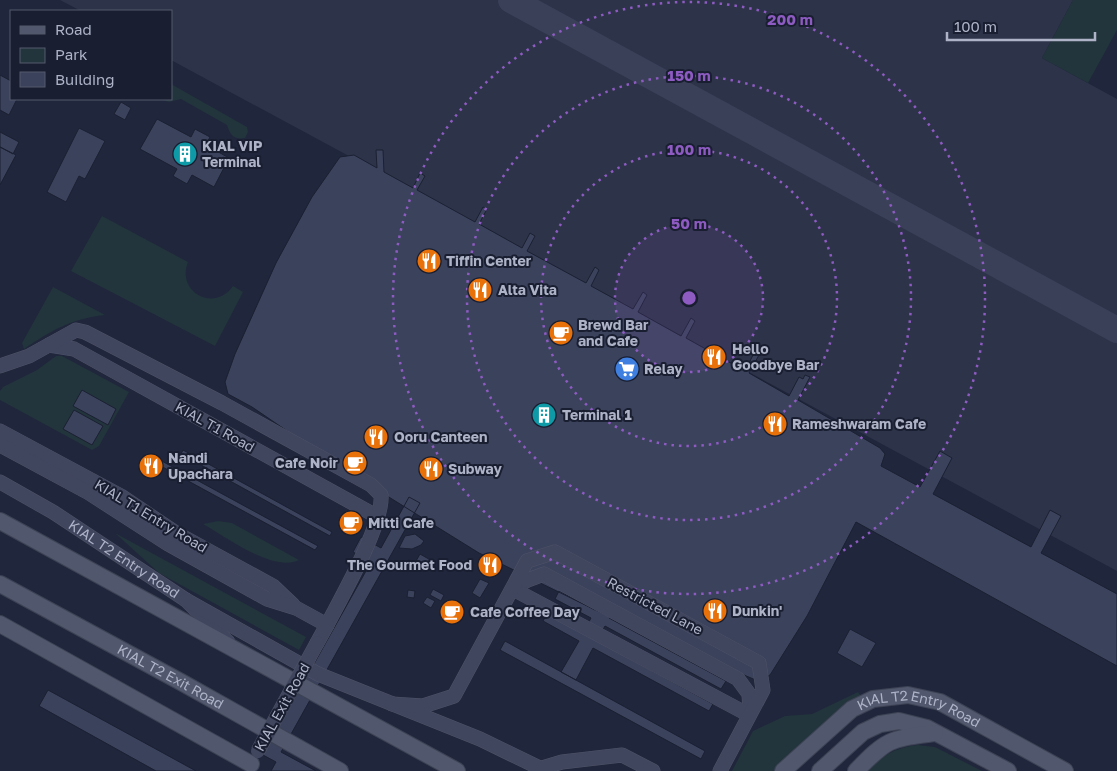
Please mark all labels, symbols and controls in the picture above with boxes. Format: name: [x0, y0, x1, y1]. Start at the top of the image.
legend: [10, 10, 172, 100]
text: 200 m: [767, 10, 813, 28]
scale bar: [947, 10, 1094, 42]
text: 100 m: [954, 17, 997, 35]
text: Road: [55, 20, 92, 38]
text: Park: [55, 45, 88, 63]
text: 150 m: [667, 66, 711, 84]
text: Building: [55, 70, 115, 88]
place label: KIAL VIP Terminal: [202, 137, 262, 170]
text: 100 m: [667, 140, 711, 158]
building icon: KIAL VIP Terminal: [172, 141, 198, 167]
text: 50 m: [671, 214, 707, 232]
restaurant icon: Tiffin Center: [416, 248, 442, 274]
place label: Tiffin Center: [446, 252, 532, 269]
restaurant icon: Alta Vita: [467, 277, 493, 303]
place label: Alta Vita: [498, 281, 557, 298]
centre of rings: [680, 289, 698, 307]
place label: Brewd Bar and Cafe: [578, 316, 649, 349]
cafe icon: Brewd Bar and Cafe: [548, 320, 574, 346]
place label: Hello Goodbye Bar: [732, 340, 820, 373]
restaurant icon: Hello Goodbye Bar: [701, 344, 727, 370]
supermarket icon: Relay: [614, 356, 640, 382]
place label: Relay: [644, 360, 683, 377]
street label: KIAL T1 Road: [173, 398, 258, 455]
building icon: Terminal 1: [531, 402, 557, 428]
place label: Terminal 1: [562, 406, 632, 423]
restaurant icon: Rameshwaram Cafe: [762, 411, 788, 437]
place label: Rameshwaram Cafe: [792, 415, 926, 432]
restaurant icon: Ooru Canteen: [363, 424, 389, 450]
place label: Ooru Canteen: [394, 428, 488, 445]
place label: Nandi Upachara: [168, 449, 233, 482]
cafe icon: Cafe Noir: [342, 450, 368, 476]
restaurant icon: Nandi Upachara: [138, 453, 164, 479]
place label: Cafe Noir: [275, 454, 339, 471]
restaurant icon: Subway: [418, 456, 444, 482]
place label: Subway: [448, 460, 502, 477]
street label: KIAL T1 Entry Road: [92, 475, 211, 556]
cafe icon: Mitti Cafe: [338, 510, 364, 536]
place label: Mitti Cafe: [368, 514, 434, 531]
street label: KIAL T2 Entry Road: [66, 516, 183, 601]
restaurant icon: The Gourmet Food: [477, 552, 503, 578]
place label: The Gourmet Food: [347, 556, 472, 573]
street label: Restricted Lane: [604, 573, 706, 638]
restaurant icon: Dunkin': [702, 598, 728, 624]
cafe icon: Cafe Coffee Day: [439, 599, 465, 625]
place label: Dunkin': [732, 602, 782, 619]
place label: Cafe Coffee Day: [470, 603, 580, 620]
street label: KIAL T2 Exit Road: [115, 640, 227, 712]
street label: KIAL Exit Road: [250, 660, 313, 754]
street label: KIAL T2 Entry Road: [854, 686, 984, 731]

